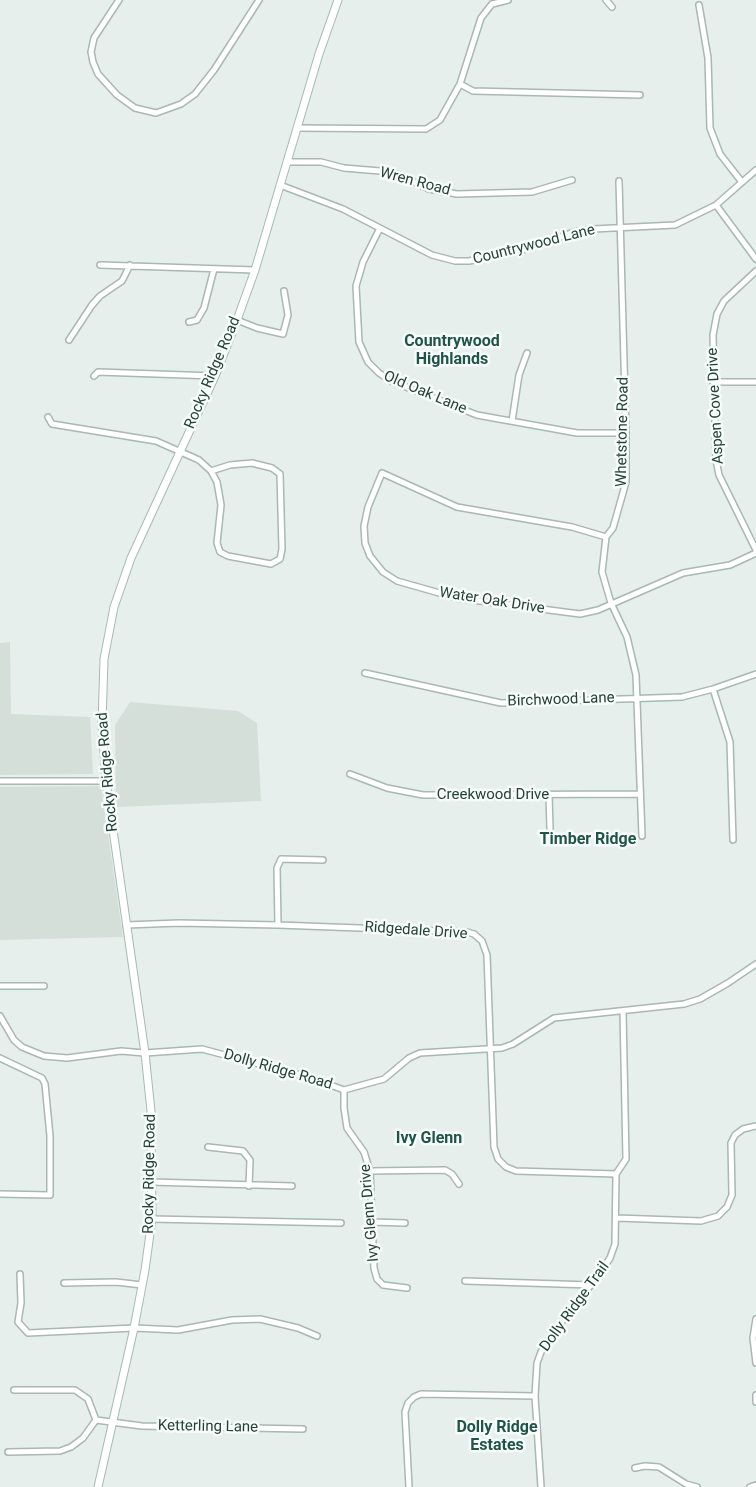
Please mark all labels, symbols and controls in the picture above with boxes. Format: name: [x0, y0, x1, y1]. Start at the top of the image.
street label: Wren Road: [378, 164, 452, 200]
street label: Countrywood Lane: [471, 221, 597, 269]
street label: Rocky Ridge Road: [181, 314, 245, 432]
district label: Countrywood Highlands: [404, 332, 500, 370]
street label: Aspen Cove Drive: [704, 347, 728, 465]
street label: Old Oak Lane: [381, 367, 469, 419]
street label: Whetstone Road: [613, 377, 633, 487]
street label: Water Oak Drive: [438, 584, 546, 618]
street label: Birchwood Lane: [507, 689, 615, 711]
street label: Rocky Ridge Road: [94, 711, 122, 833]
street label: Creekwood Drive: [437, 786, 549, 804]
district label: Timber Ridge: [540, 830, 636, 850]
street label: Ridgedale Drive: [364, 918, 468, 944]
street label: Dolly Ridge Road: [222, 1046, 334, 1094]
street label: Rocky Ridge Road: [140, 1114, 160, 1234]
district label: Ivy Glenn: [396, 1129, 462, 1149]
street label: Ivy Glenn Drive: [357, 1163, 383, 1263]
street label: Dolly Ridge Trail: [536, 1259, 614, 1355]
street label: Ketterling Lane: [158, 1417, 258, 1437]
district label: Dolly Ridge Estates: [456, 1418, 538, 1456]

